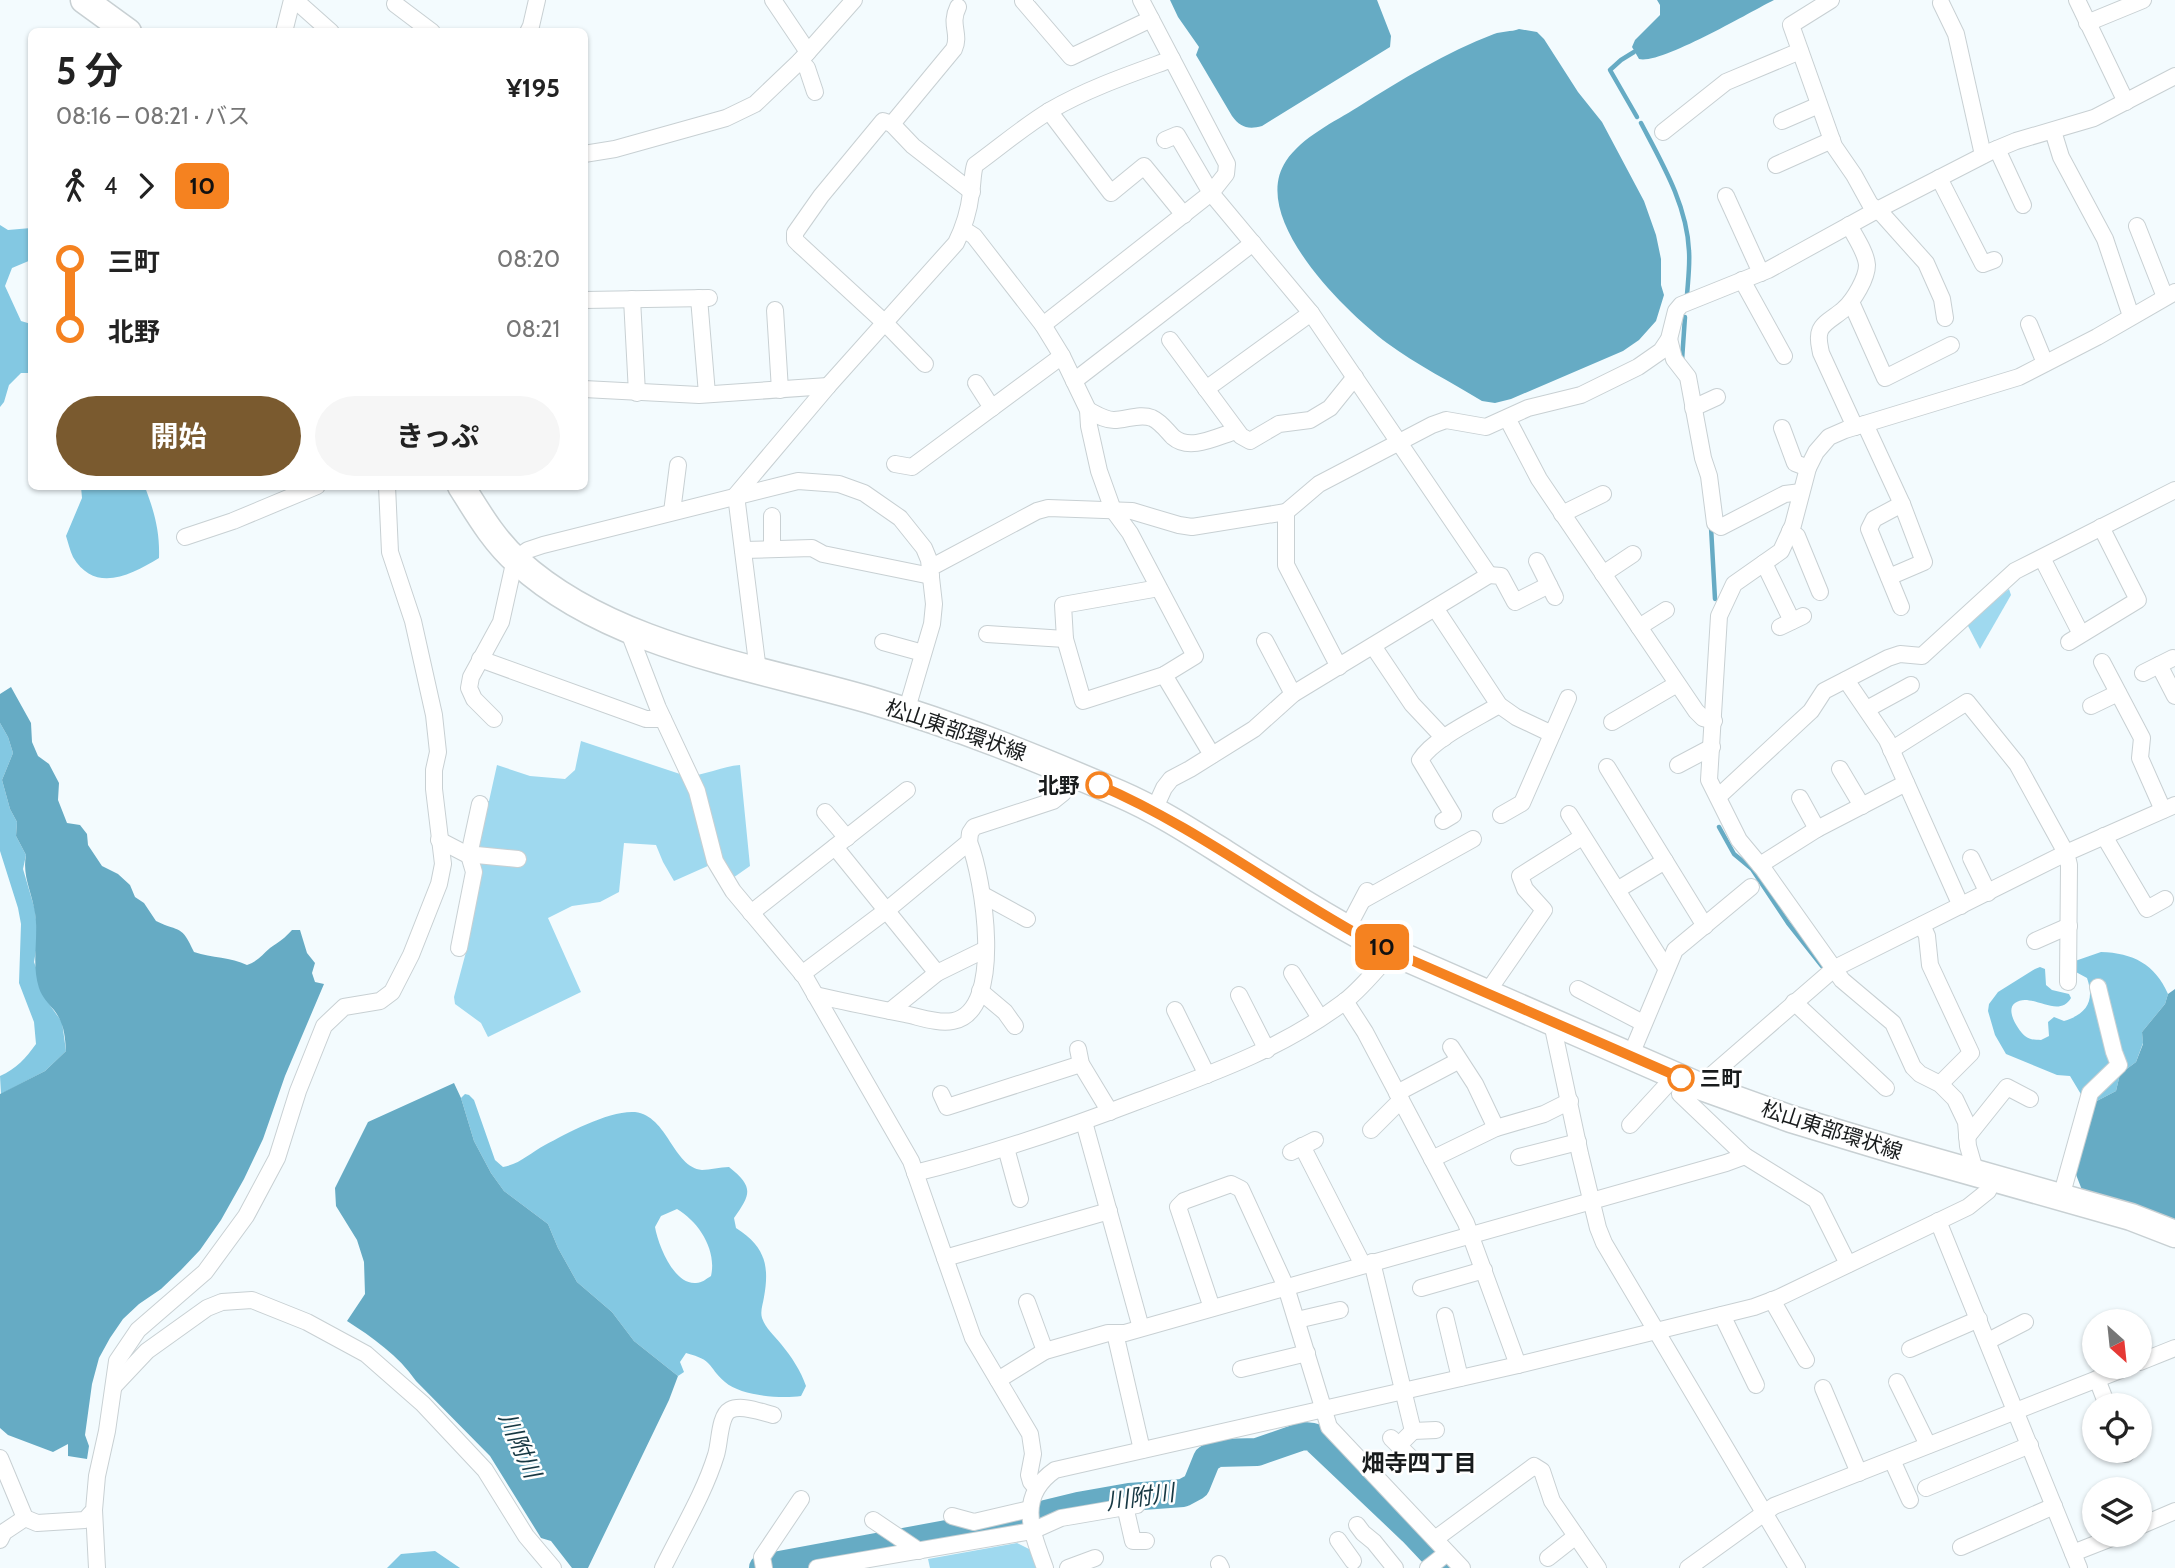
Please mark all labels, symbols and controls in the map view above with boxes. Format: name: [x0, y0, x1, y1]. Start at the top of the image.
text: 5 分: [56, 47, 123, 94]
text: ¥195: [506, 72, 560, 104]
text: 08:16 – 08:21 · バス: [56, 102, 250, 130]
icon: walk: [56, 167, 94, 205]
icon: forward: [127, 167, 165, 205]
text: 10: [189, 171, 215, 200]
text: 4: [104, 172, 117, 200]
text: 08:20: [497, 245, 560, 273]
text: 三町: [108, 246, 160, 278]
text: 08:21: [506, 315, 560, 343]
text: 北野: [108, 316, 160, 348]
button: 開始: [56, 396, 301, 476]
button: きっぷ: [315, 396, 560, 476]
street label: 松山東部環状線: [882, 694, 1030, 766]
marker: 北野: [1086, 772, 1112, 798]
place label: 北野: [1038, 773, 1080, 798]
line badge: 10: [1350, 924, 1414, 970]
text: 10: [1369, 932, 1395, 961]
marker: 三町: [1668, 1065, 1694, 1091]
place label: 三町: [1700, 1066, 1742, 1091]
street label: 松山東部環状線: [1758, 1095, 1906, 1165]
north arrow: [2082, 1309, 2152, 1379]
map controls: [2082, 1309, 2152, 1547]
button: locate: [2082, 1393, 2152, 1463]
water label: 川附川: [493, 1408, 548, 1485]
district label: 畑寺四丁目: [1362, 1449, 1477, 1477]
button: layers: [2082, 1477, 2152, 1547]
water label: 川附川: [1104, 1478, 1179, 1516]

